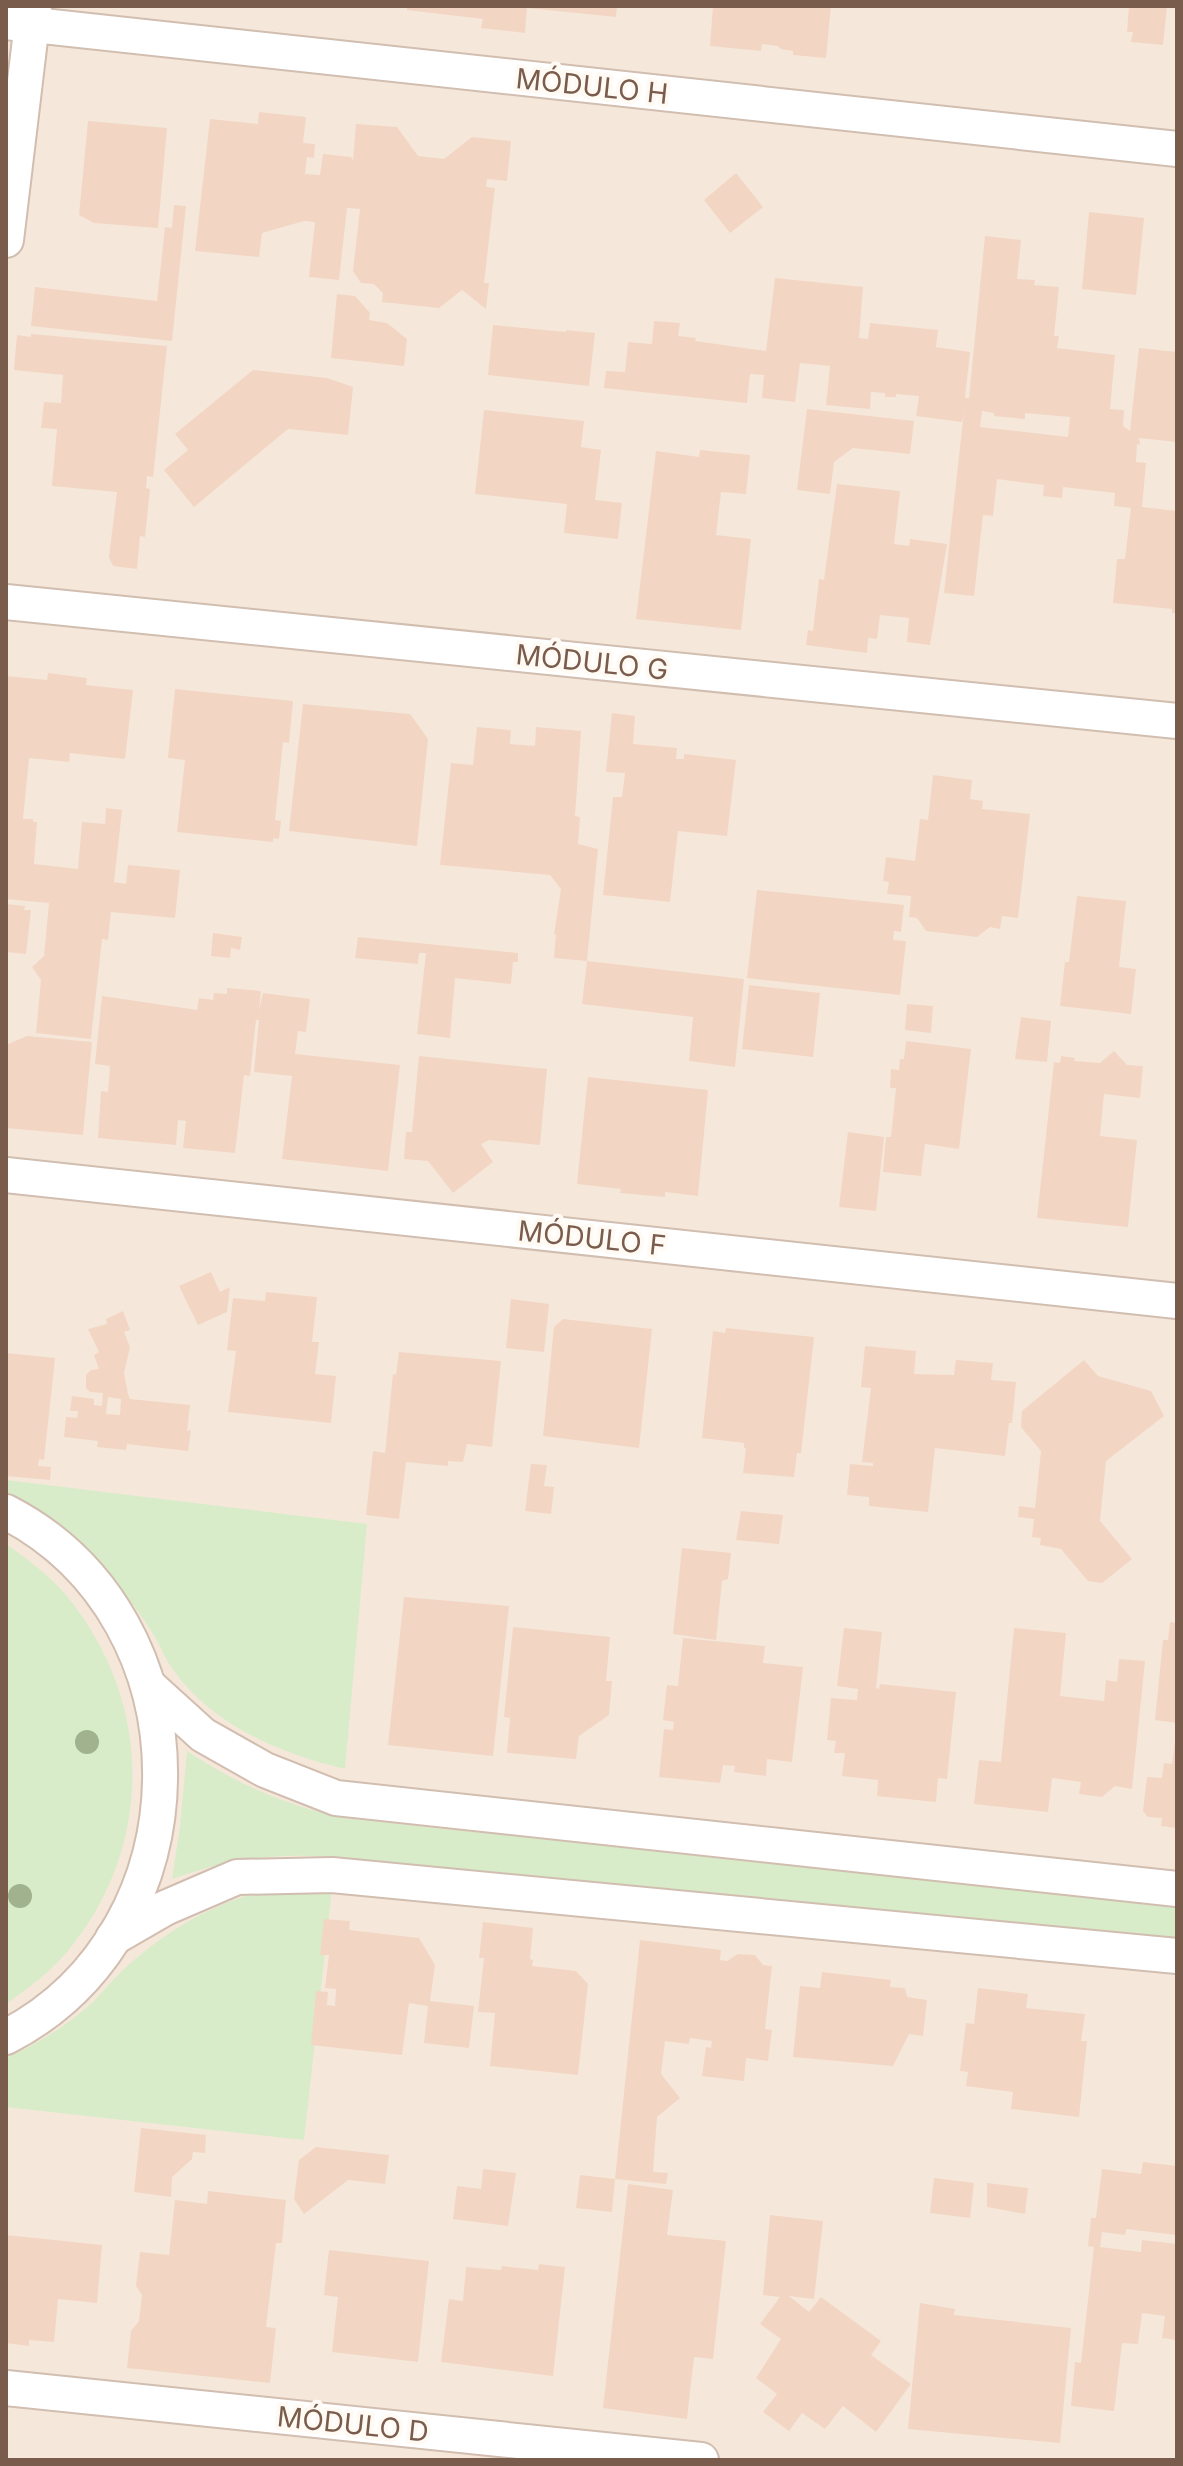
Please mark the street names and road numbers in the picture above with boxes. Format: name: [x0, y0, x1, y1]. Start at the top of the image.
street label: MÓDULO H: [514, 61, 670, 111]
street label: MÓDULO G: [514, 637, 670, 687]
street label: MÓDULO F: [516, 1213, 668, 1263]
street label: MÓDULO D: [275, 2399, 431, 2449]

